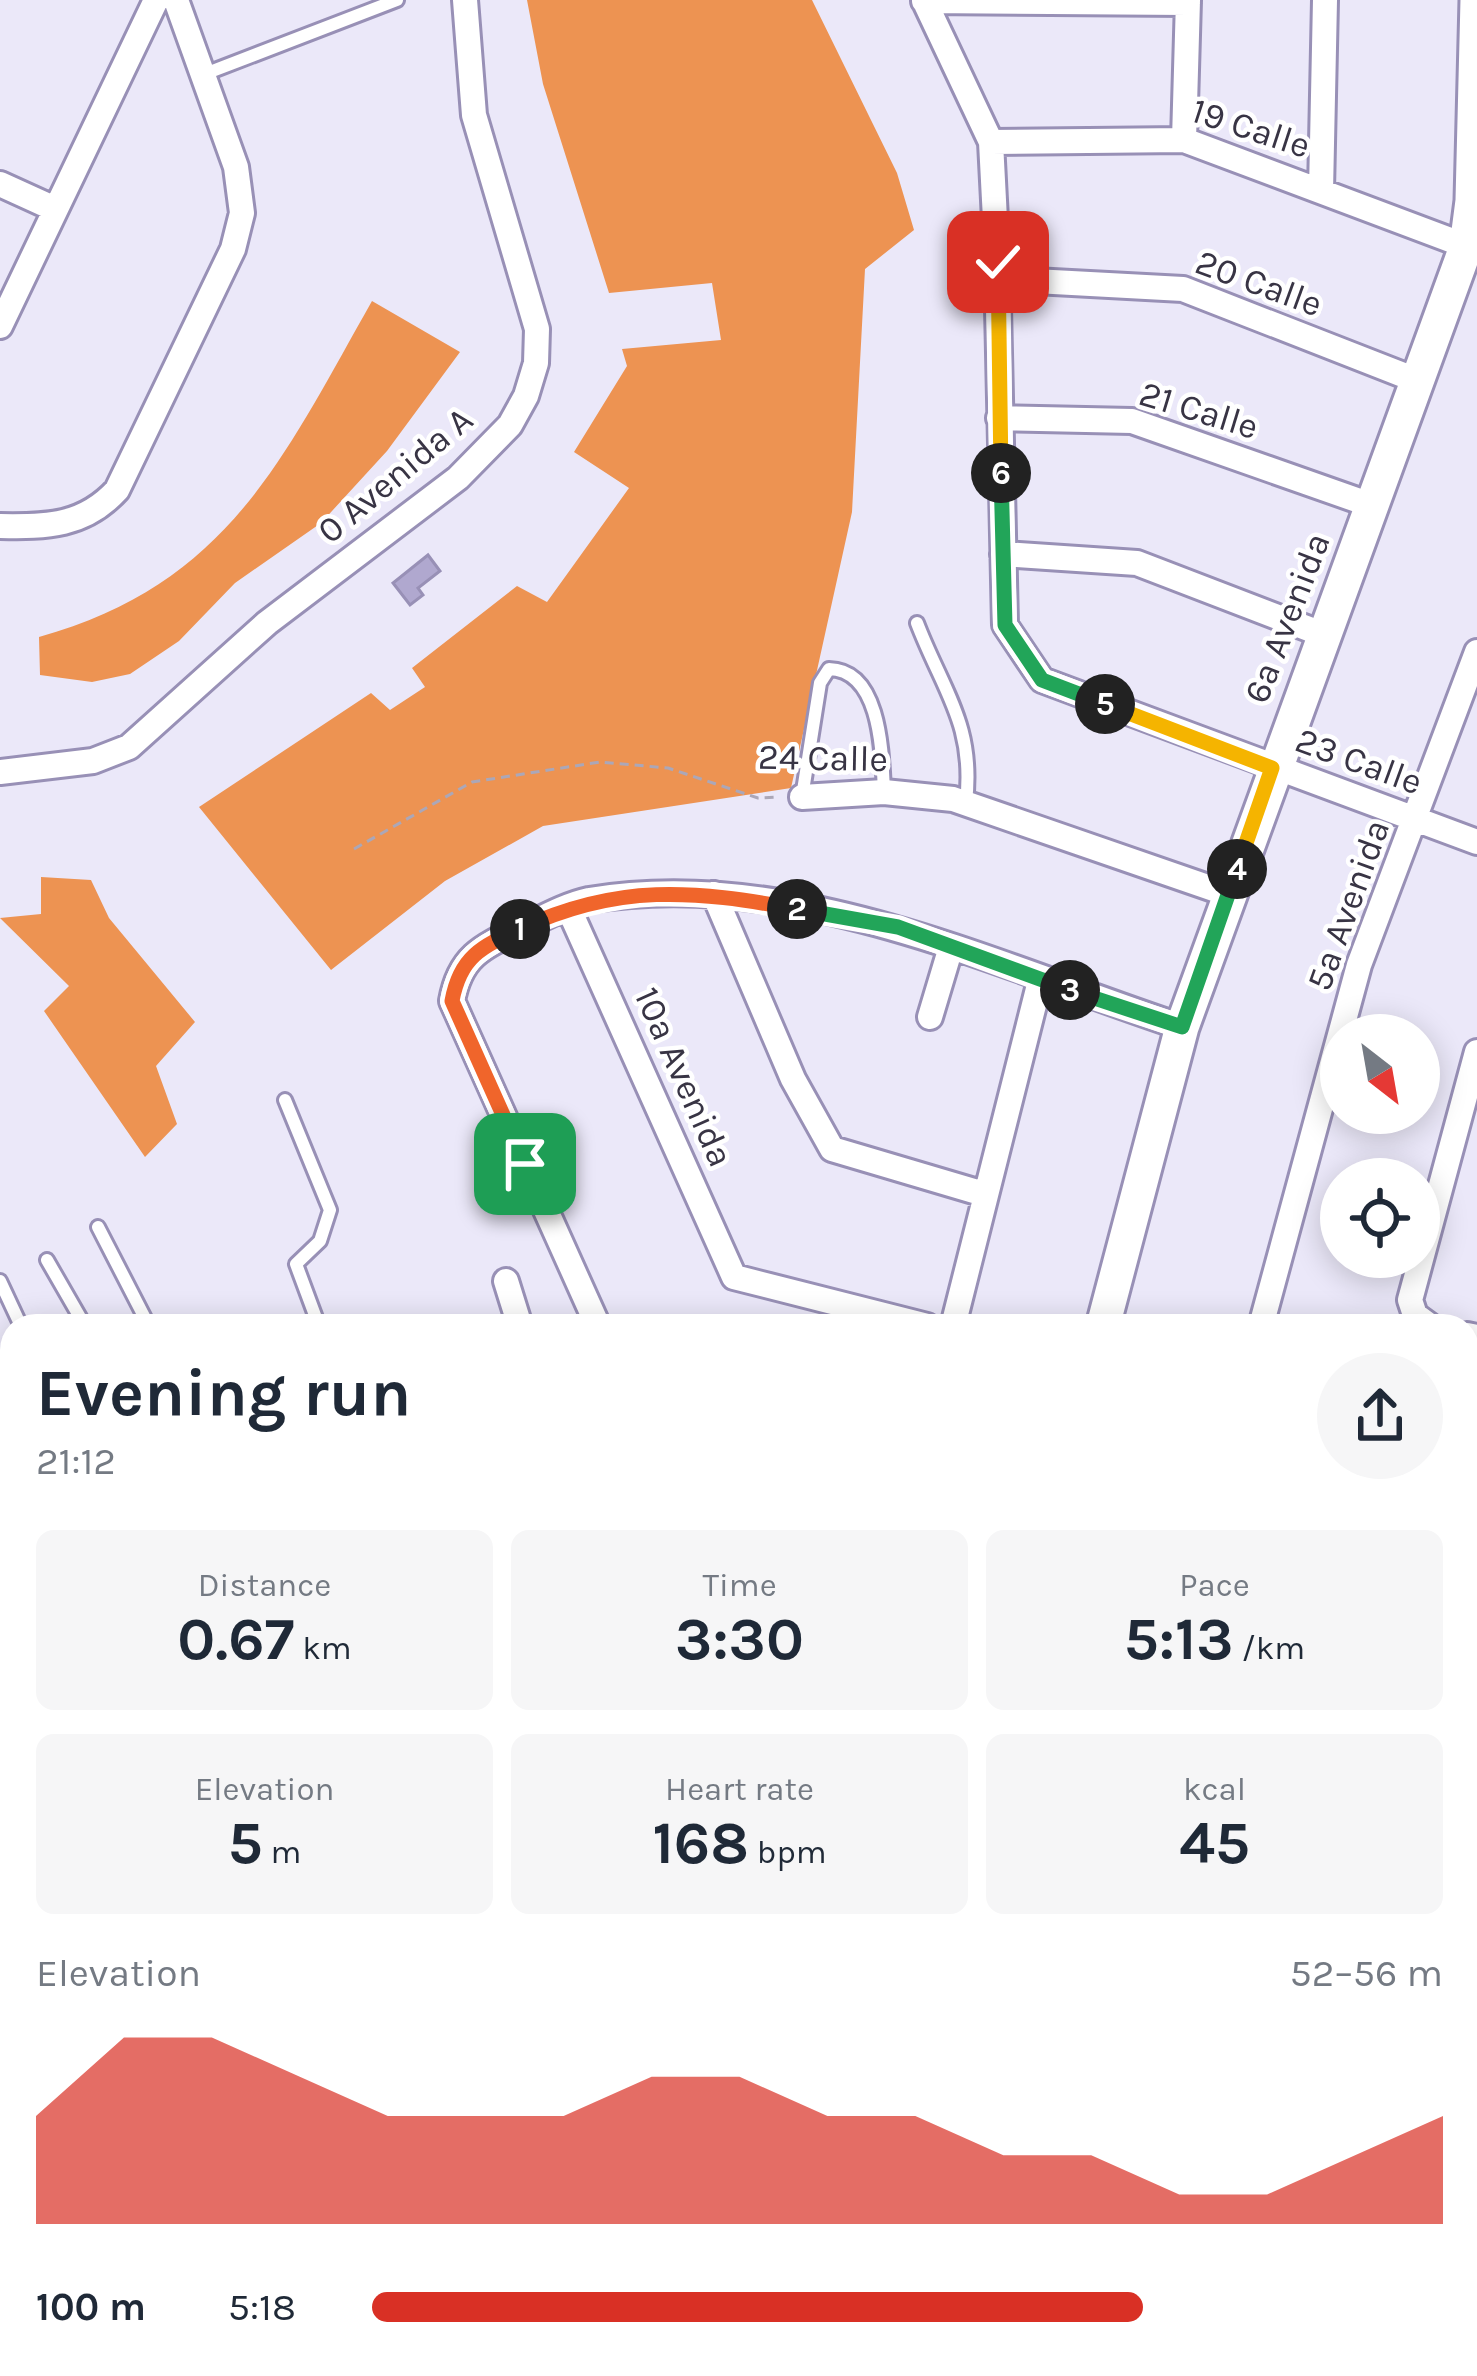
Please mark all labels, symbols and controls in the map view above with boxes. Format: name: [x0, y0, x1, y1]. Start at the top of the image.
street label: 19 Calle: [1187, 89, 1315, 167]
pin: [947, 211, 1049, 313]
icon: check: [965, 229, 1031, 295]
street label: 20 Calle: [1190, 241, 1328, 325]
street label: 21 Calle: [1135, 372, 1263, 448]
street label: 0 Avenida A: [309, 398, 481, 552]
pin: 6: [971, 443, 1031, 503]
text: 6: [991, 454, 1011, 492]
street label: 6a Avenida: [1235, 527, 1339, 709]
pin: 5: [1075, 674, 1135, 734]
text: 5: [1095, 685, 1115, 723]
street label: 23 Calle: [1290, 719, 1428, 803]
street label: 24 Calle: [758, 736, 888, 780]
street label: 5a Avenida: [1298, 814, 1398, 996]
pin: 4: [1207, 839, 1267, 899]
text: 4: [1227, 850, 1247, 888]
pin: 2: [767, 879, 827, 939]
text: 2: [787, 890, 807, 928]
pin: 1: [490, 899, 550, 959]
text: 1: [514, 910, 526, 948]
pin: 3: [1040, 960, 1100, 1020]
text: 3: [1060, 971, 1080, 1009]
street label: 10a Avenida: [626, 981, 742, 1173]
north arrow: [1320, 1014, 1440, 1134]
map controls: [1320, 1014, 1440, 1278]
pin: [474, 1113, 576, 1215]
icon: arrive: [492, 1131, 558, 1197]
button: locate: [1320, 1158, 1440, 1278]
button: share: [1317, 1353, 1443, 1479]
text: Evening run: [36, 1354, 411, 1432]
text: 21:12: [36, 1438, 116, 1484]
text: Distance: [198, 1566, 331, 1604]
text: Time: [702, 1566, 777, 1604]
text: Pace: [1179, 1566, 1250, 1604]
text: 0.67: [177, 1604, 294, 1674]
text: 3:30: [675, 1604, 804, 1674]
text: 5:13: [1124, 1604, 1234, 1674]
text: km: [294, 1629, 352, 1667]
text: /km: [1234, 1629, 1305, 1667]
text: Elevation: [195, 1770, 334, 1808]
text: Heart rate: [665, 1770, 814, 1808]
text: kcal: [1183, 1770, 1246, 1808]
text: 5: [228, 1808, 263, 1878]
text: 168: [652, 1808, 749, 1878]
text: 45: [1179, 1808, 1250, 1878]
text: m: [263, 1833, 301, 1871]
text: bpm: [749, 1833, 827, 1871]
text: Elevation: [36, 1950, 201, 1996]
text: 52–56 m: [1290, 1950, 1443, 1996]
text: 100 m: [36, 2284, 146, 2330]
text: 5:18: [228, 2284, 296, 2330]

